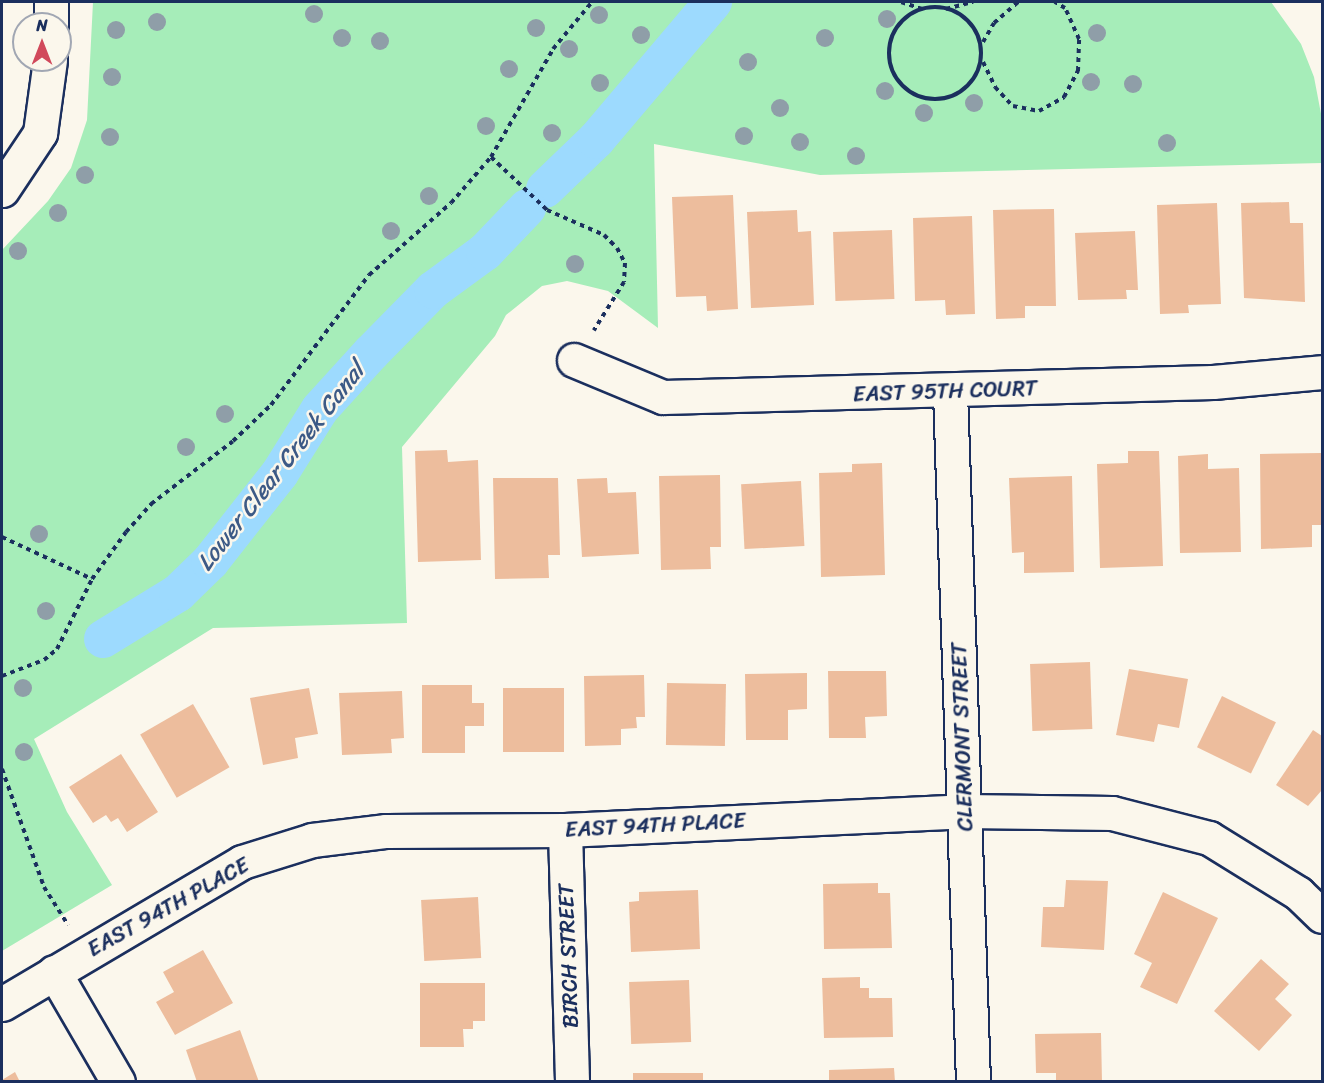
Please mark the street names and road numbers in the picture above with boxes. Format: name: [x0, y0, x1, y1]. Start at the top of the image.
street label: EAST 95TH COURT: [852, 375, 1038, 407]
street label: CLERMONT STREET: [946, 642, 978, 832]
street label: EAST 94TH PLACE: [564, 807, 746, 843]
street label: EAST 94TH PLACE: [82, 851, 254, 963]
street label: BIRCH STREET: [552, 883, 584, 1029]

